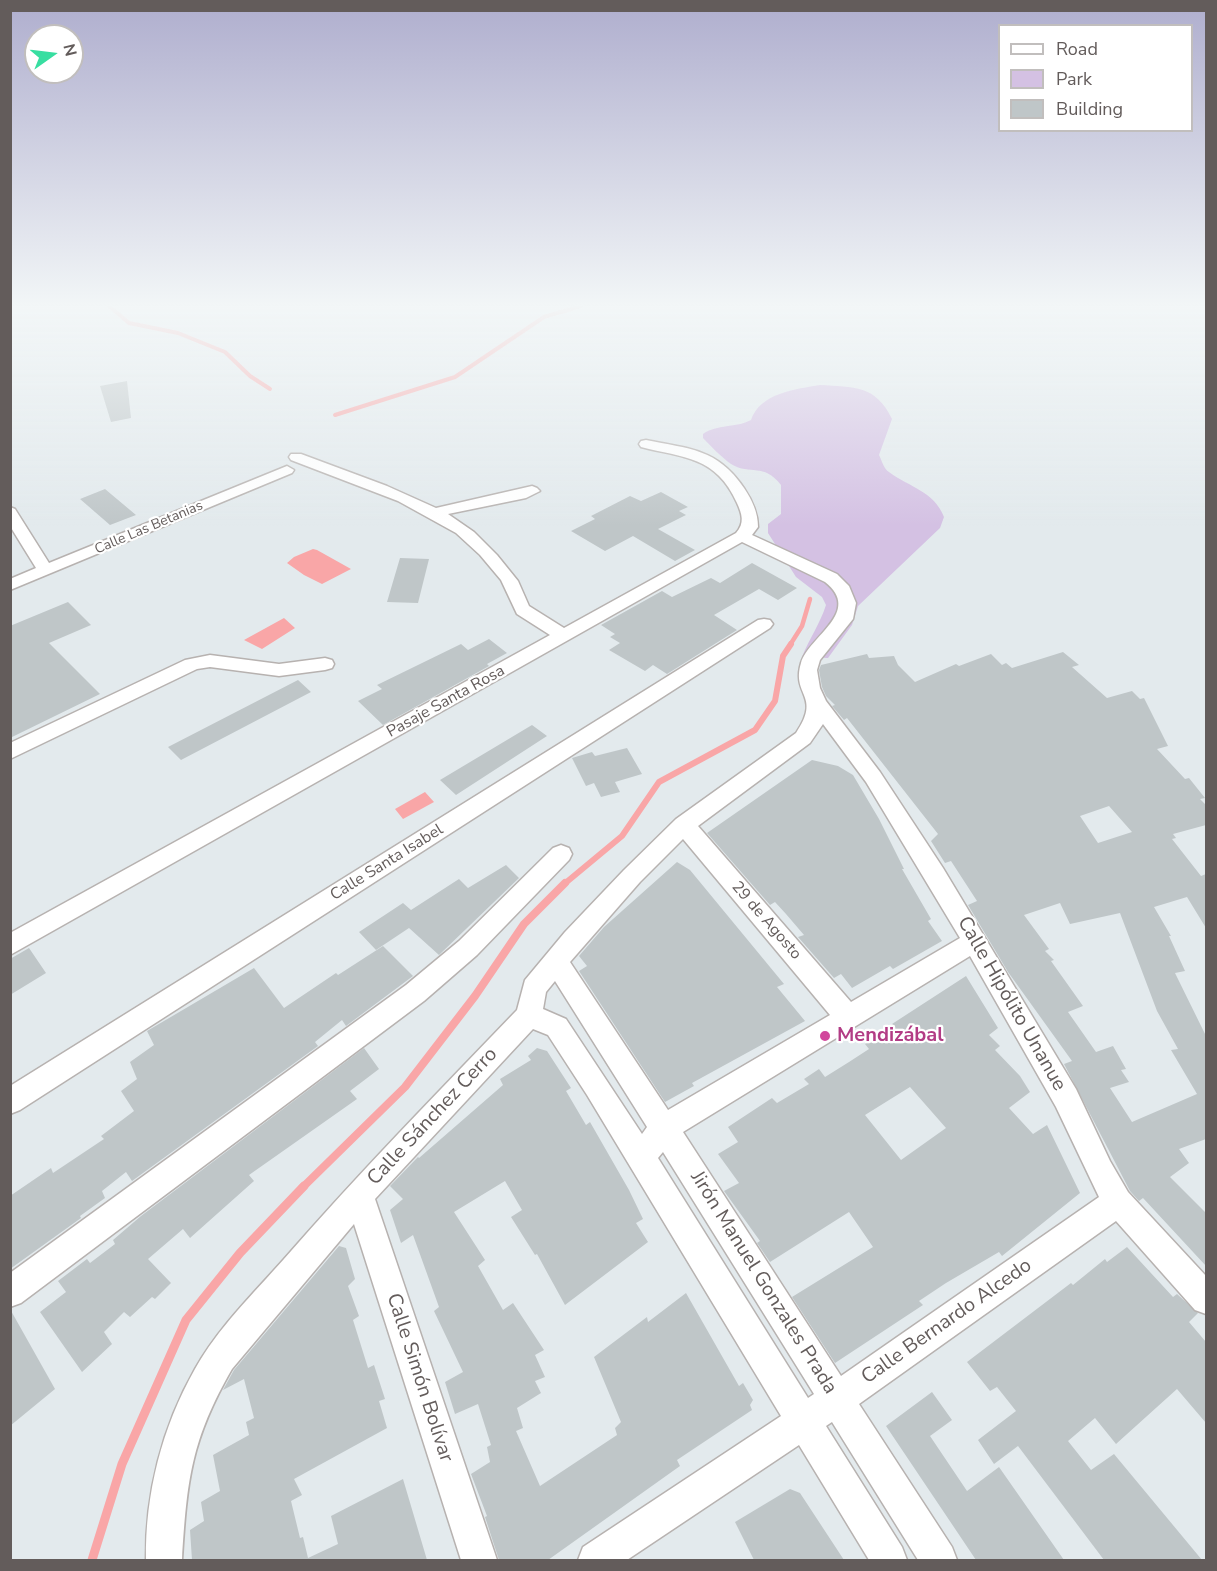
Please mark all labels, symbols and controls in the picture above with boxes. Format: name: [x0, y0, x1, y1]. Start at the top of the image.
north arrow: [24, 24, 84, 84]
legend: [998, 24, 1193, 132]
text: Road: [1056, 37, 1098, 61]
text: N: [57, 42, 82, 59]
text: Park: [1056, 67, 1092, 91]
text: Building: [1056, 97, 1123, 121]
street label: Calle Las Betanias: [92, 498, 206, 558]
street label: Pasaje Santa Rosa: [384, 662, 508, 742]
street label: Calle Santa Isabel: [327, 821, 447, 905]
street label: 29 de Agosto: [727, 878, 805, 964]
street label: Calle Hipólito Unanue: [951, 913, 1071, 1095]
place label: Mendizábal: [837, 1024, 944, 1048]
marker: Mendizábal: [818, 1029, 832, 1043]
street label: Calle Sánchez Cerro: [363, 1043, 503, 1191]
street label: Jirón Manuel Gonzales Prada: [684, 1167, 842, 1399]
street label: Calle Bernardo Alcedo: [857, 1254, 1037, 1390]
street label: Calle Simón Bolívar: [380, 1291, 458, 1465]

